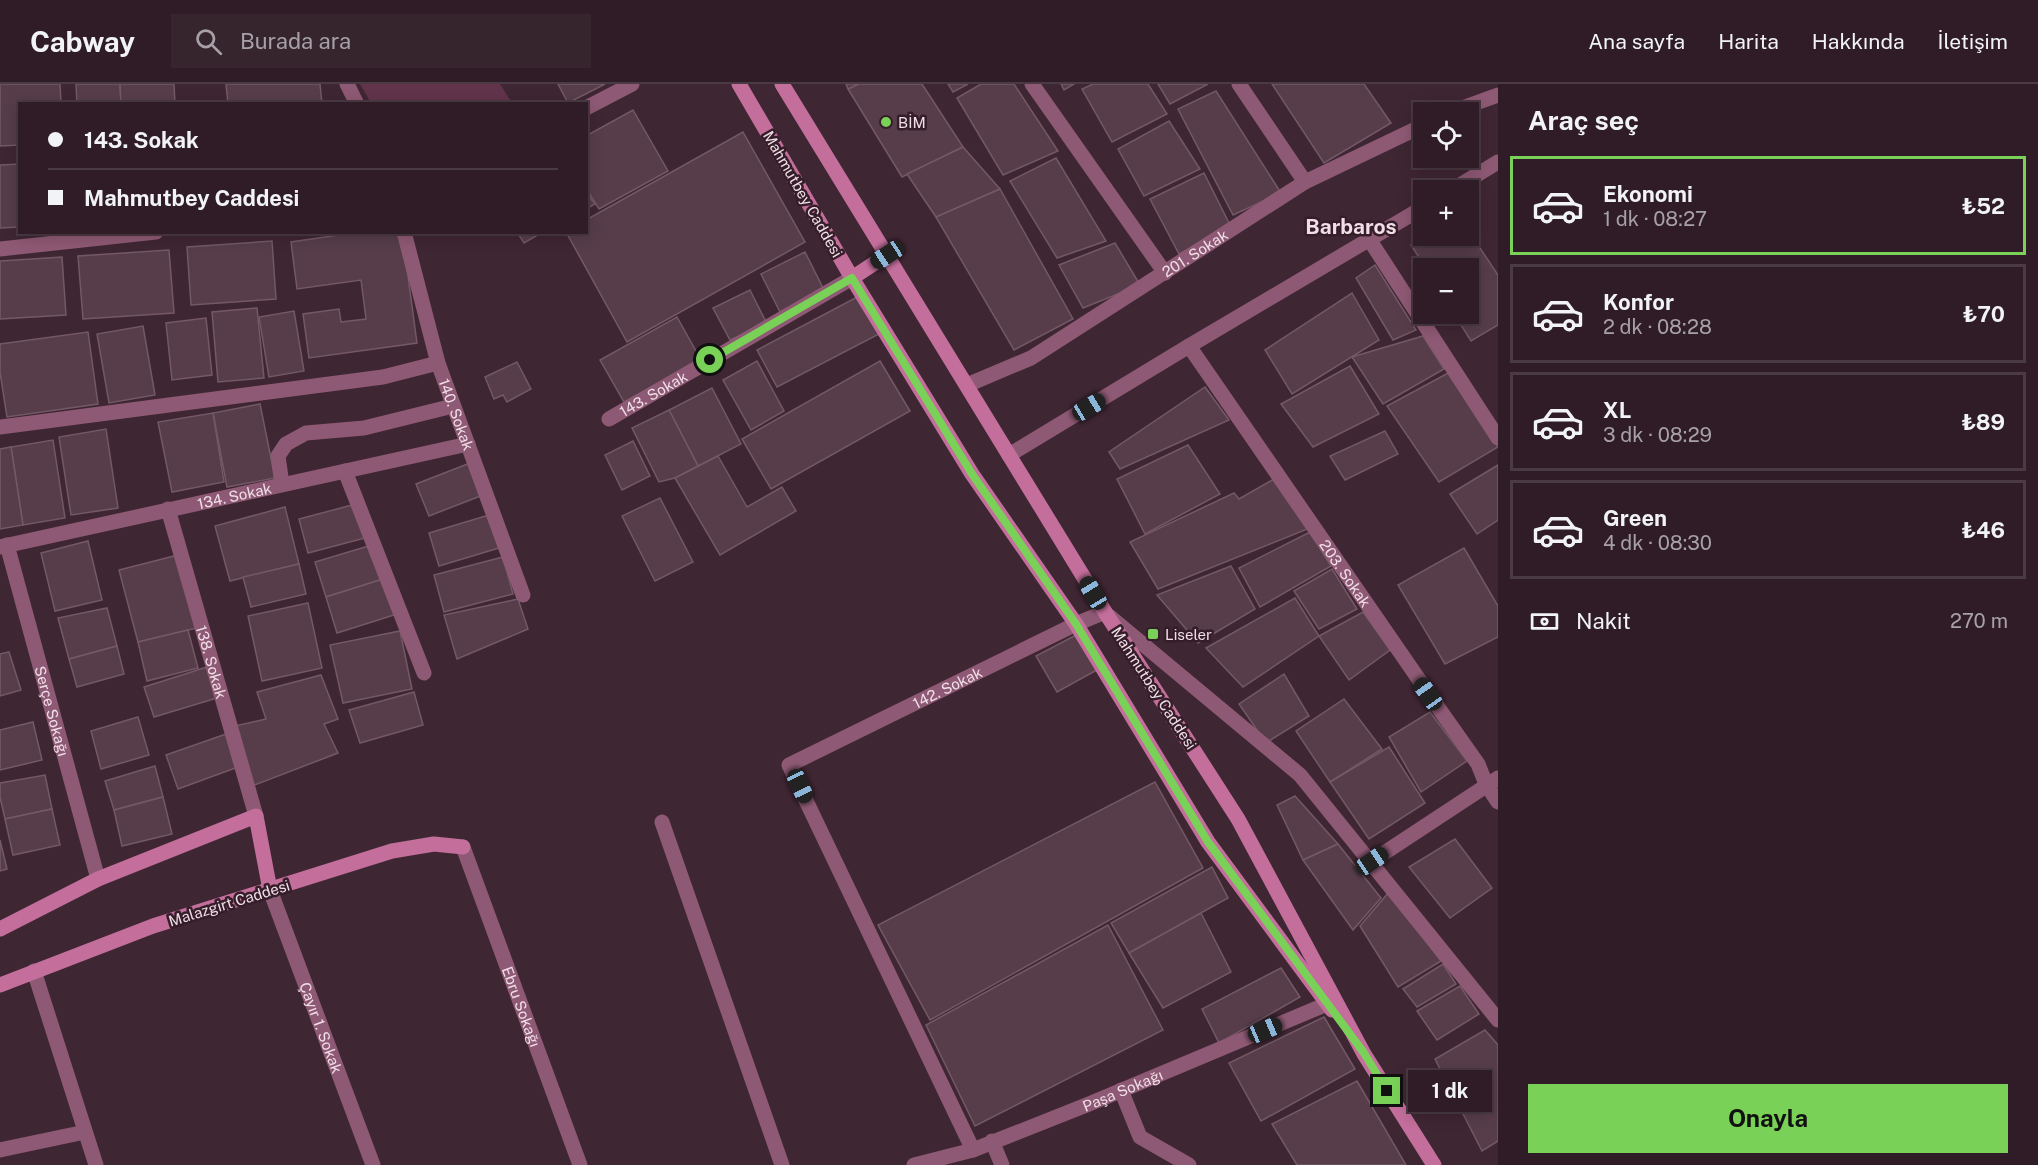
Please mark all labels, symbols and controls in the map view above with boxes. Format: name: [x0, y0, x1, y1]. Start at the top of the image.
search box: [171, 14, 591, 68]
text: Cabway: [30, 25, 135, 58]
icon: search: [192, 25, 225, 58]
text: Burada ara: [240, 28, 351, 54]
text: Ana sayfa: [1588, 29, 1685, 54]
text: Harita: [1718, 29, 1779, 54]
text: Hakkında: [1812, 29, 1905, 54]
text: İletişim: [1938, 29, 2008, 54]
map controls: [1413, 102, 1479, 324]
button: locate: [1413, 102, 1479, 168]
text: Araç seç: [1528, 104, 1639, 136]
place label: BİM: [898, 113, 926, 131]
marker: BİM: [879, 115, 893, 129]
text: 143. Sokak: [84, 127, 199, 153]
street label: Mahmutbey Caddesi: [760, 128, 846, 260]
icon: car: [1531, 179, 1585, 233]
button: +: [1413, 180, 1479, 246]
text: Ekonomi: [1603, 181, 1693, 207]
text: Mahmutbey Caddesi: [84, 185, 299, 211]
text: ₺52: [1962, 193, 2005, 219]
text: 1 dk · 08:27: [1603, 207, 1707, 231]
district label: Barbaros: [1305, 214, 1397, 239]
street label: 201. Sokak: [1159, 226, 1231, 280]
car: [867, 238, 907, 272]
button: −: [1413, 258, 1479, 324]
icon: car: [1531, 287, 1585, 341]
text: Konfor: [1603, 289, 1674, 315]
text: ₺70: [1963, 301, 2005, 327]
text: 2 dk · 08:28: [1603, 315, 1712, 339]
route start: [696, 346, 723, 373]
street label: 143. Sokak: [616, 367, 690, 420]
street label: 140. Sokak: [436, 376, 478, 453]
car: [1069, 390, 1109, 424]
icon: car: [1531, 395, 1585, 449]
text: XL: [1603, 397, 1631, 423]
text: ₺89: [1961, 409, 2005, 435]
text: 3 dk · 08:29: [1603, 423, 1712, 447]
street label: 134. Sokak: [196, 479, 273, 512]
icon: car: [1531, 503, 1585, 557]
text: Green: [1603, 505, 1667, 531]
text: ₺46: [1962, 517, 2005, 543]
text: 4 dk · 08:30: [1603, 531, 1712, 555]
street label: 203. Sokak: [1317, 536, 1375, 610]
car: [1076, 573, 1110, 613]
icon: cash: [1528, 605, 1561, 638]
text: Nakit: [1576, 608, 1631, 634]
text: 270 m: [1950, 609, 2008, 633]
street label: 138. Sokak: [193, 623, 230, 701]
street label: Mahmutbey Caddesi: [1108, 624, 1200, 752]
place label: Liseler: [1165, 626, 1212, 643]
marker: Liseler: [1146, 627, 1160, 641]
street label: 142. Sokak: [910, 663, 985, 711]
street label: Serçe Sokağı: [32, 664, 73, 758]
car: [1410, 674, 1446, 714]
car: [784, 766, 816, 806]
car: [1352, 843, 1392, 879]
street label: Malazgirt Caddesi: [166, 877, 292, 929]
street label: Ebru Sokağı: [499, 964, 544, 1049]
street label: Çayır 1. Sokak: [297, 980, 346, 1076]
car: [1245, 1015, 1285, 1045]
street label: Paşa Sokağı: [1080, 1066, 1165, 1114]
callout: 1 dk: [1408, 1070, 1492, 1112]
route end: [1373, 1077, 1400, 1104]
text: 1 dk: [1432, 1079, 1468, 1103]
button: Onayla: [1528, 1084, 2008, 1153]

